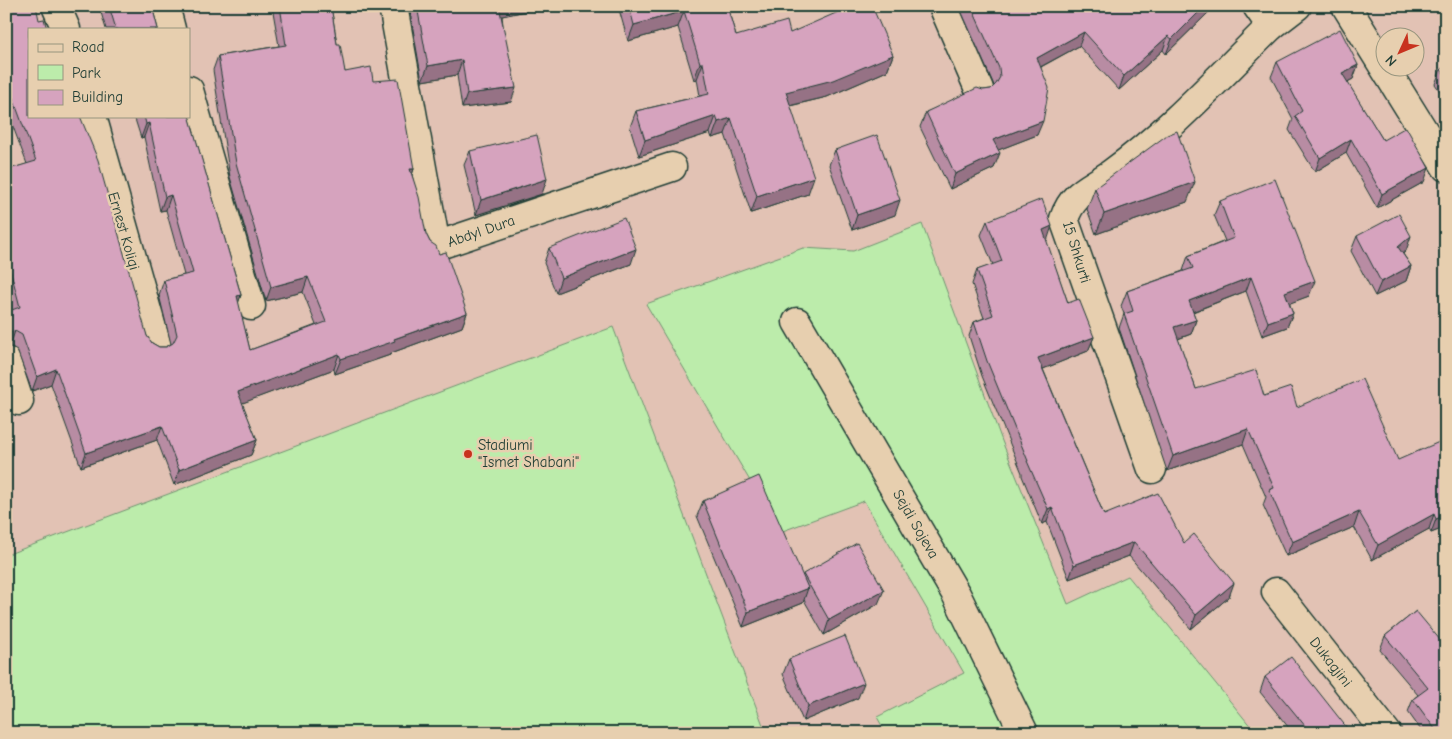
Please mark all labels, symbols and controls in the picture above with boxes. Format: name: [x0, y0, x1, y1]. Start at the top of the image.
legend: [28, 28, 190, 118]
north arrow: [1374, 28, 1424, 78]
text: Road: [72, 38, 104, 56]
text: N: [1382, 51, 1400, 70]
text: Park: [72, 64, 101, 82]
text: Building: [72, 88, 123, 106]
street label: Ernest Koliqi: [104, 190, 144, 272]
street label: Abdyl Dura: [445, 211, 517, 251]
street label: 15 Shkurti: [1059, 219, 1095, 285]
place label: Stadiumi "Ismet Shabani": [478, 436, 579, 471]
marker: Stadiumi "Ismet Shabani": [462, 448, 474, 460]
street label: Sejdi Sojeva: [889, 486, 943, 562]
street label: Dukagjini: [1306, 633, 1356, 691]

